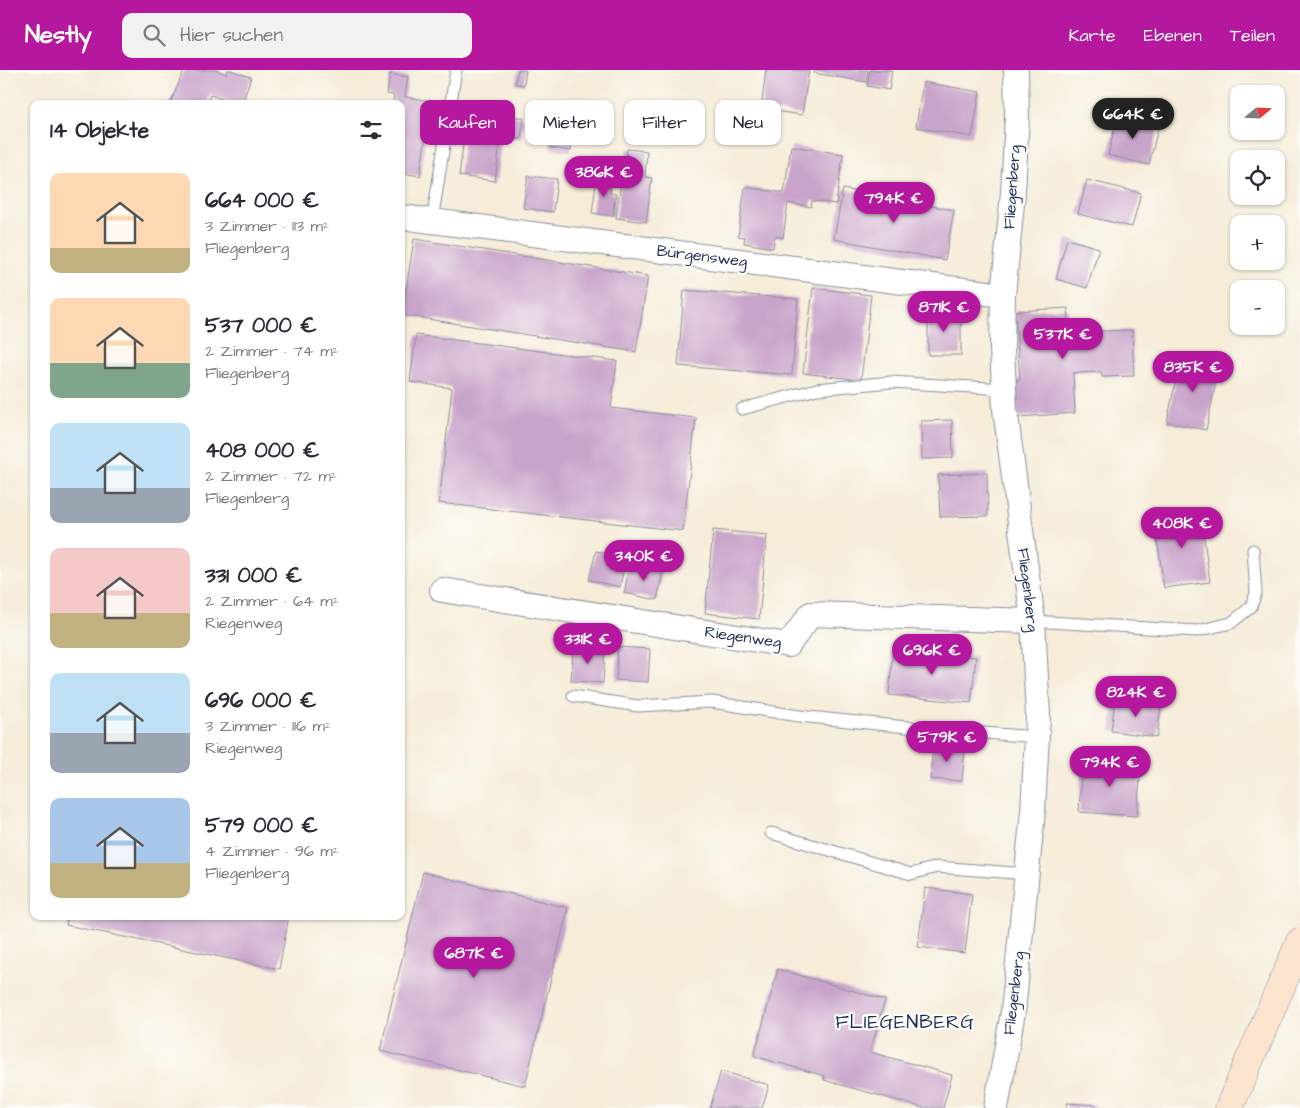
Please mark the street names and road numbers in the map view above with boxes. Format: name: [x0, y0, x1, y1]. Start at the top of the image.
street label: Fliegenberg: [998, 144, 1027, 230]
street label: Bürgensweg: [655, 240, 749, 273]
street label: Fliegenberg: [1011, 547, 1044, 633]
street label: Riegenweg: [703, 621, 783, 654]
street label: Fliegenberg: [998, 950, 1031, 1036]

